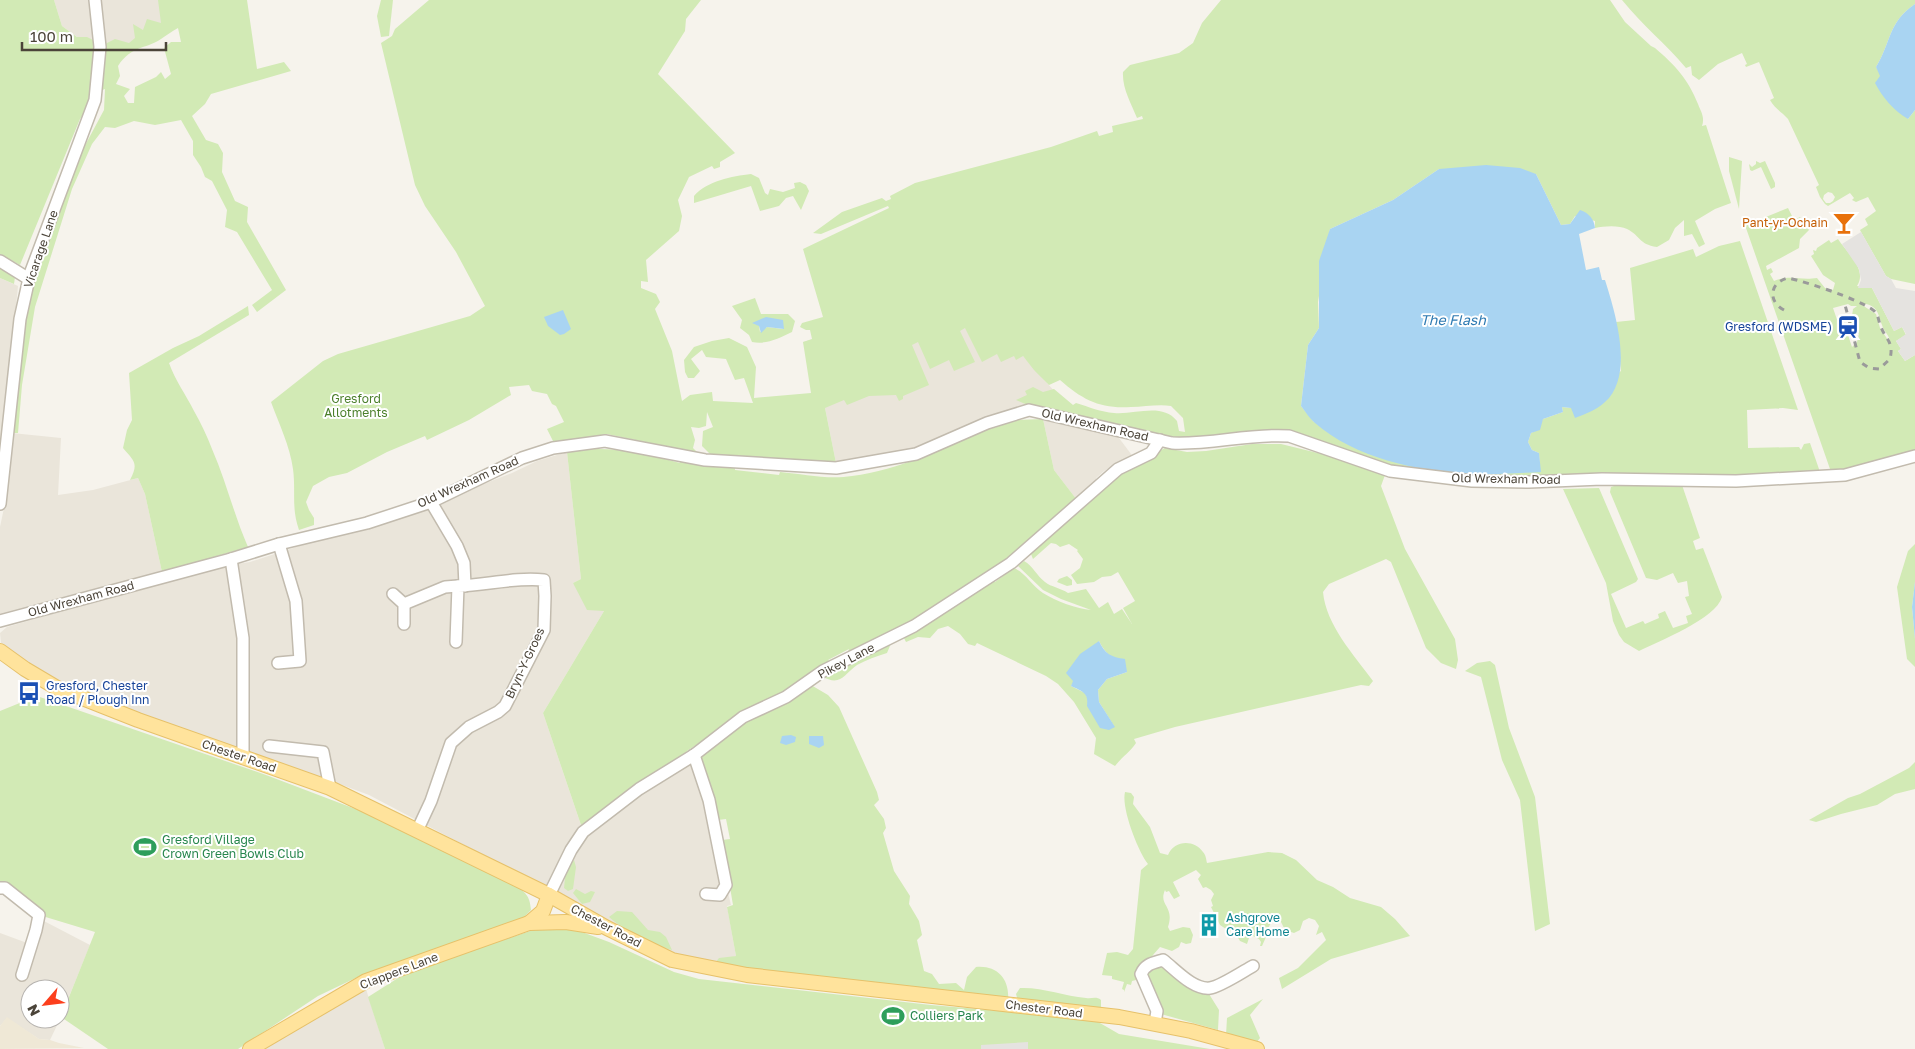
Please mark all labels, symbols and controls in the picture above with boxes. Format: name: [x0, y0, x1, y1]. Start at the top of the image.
scale bar: [22, 20, 166, 52]
text: 100 m: [30, 27, 73, 45]
street label: Vicarage Lane: [20, 208, 61, 290]
bar icon: Pant-yr-Ochain: [1831, 210, 1857, 236]
place label: Pant-yr-Ochain: [1742, 215, 1828, 230]
water label: The Flash: [1420, 311, 1487, 328]
station icon: Gresford (WDSME): [1835, 314, 1861, 340]
place label: Gresford (WDSME): [1725, 319, 1832, 334]
park label: Gresford Allotments: [324, 391, 388, 420]
street label: Old Wrexham Road: [1040, 405, 1150, 444]
street label: Old Wrexham Road: [415, 452, 521, 511]
street label: Old Wrexham Road: [1451, 470, 1561, 487]
street label: Old Wrexham Road: [26, 577, 136, 620]
street label: Bryn-Y-Groes: [502, 625, 548, 701]
street label: Pikey Lane: [815, 639, 877, 682]
place label: Gresford, Chester Road / Plough Inn: [46, 678, 150, 707]
bus stop icon: Gresford, Chester Road / Plough Inn: [16, 680, 42, 706]
street label: Chester Road: [200, 736, 278, 775]
place label: Gresford Village Crown Green Bowls Club: [162, 832, 304, 861]
sports icon: Gresford Village Crown Green Bowls Club: [132, 834, 158, 860]
street label: Chester Road: [568, 901, 644, 950]
place label: Ashgrove Care Home: [1226, 910, 1289, 939]
building icon: Ashgrove Care Home: [1196, 912, 1222, 938]
street label: Clappers Lane: [358, 949, 440, 992]
north arrow: [20, 979, 70, 1029]
street label: Chester Road: [1005, 996, 1084, 1021]
text: N: [23, 1002, 43, 1019]
sports icon: Colliers Park: [880, 1003, 906, 1029]
place label: Colliers Park: [910, 1008, 983, 1023]

